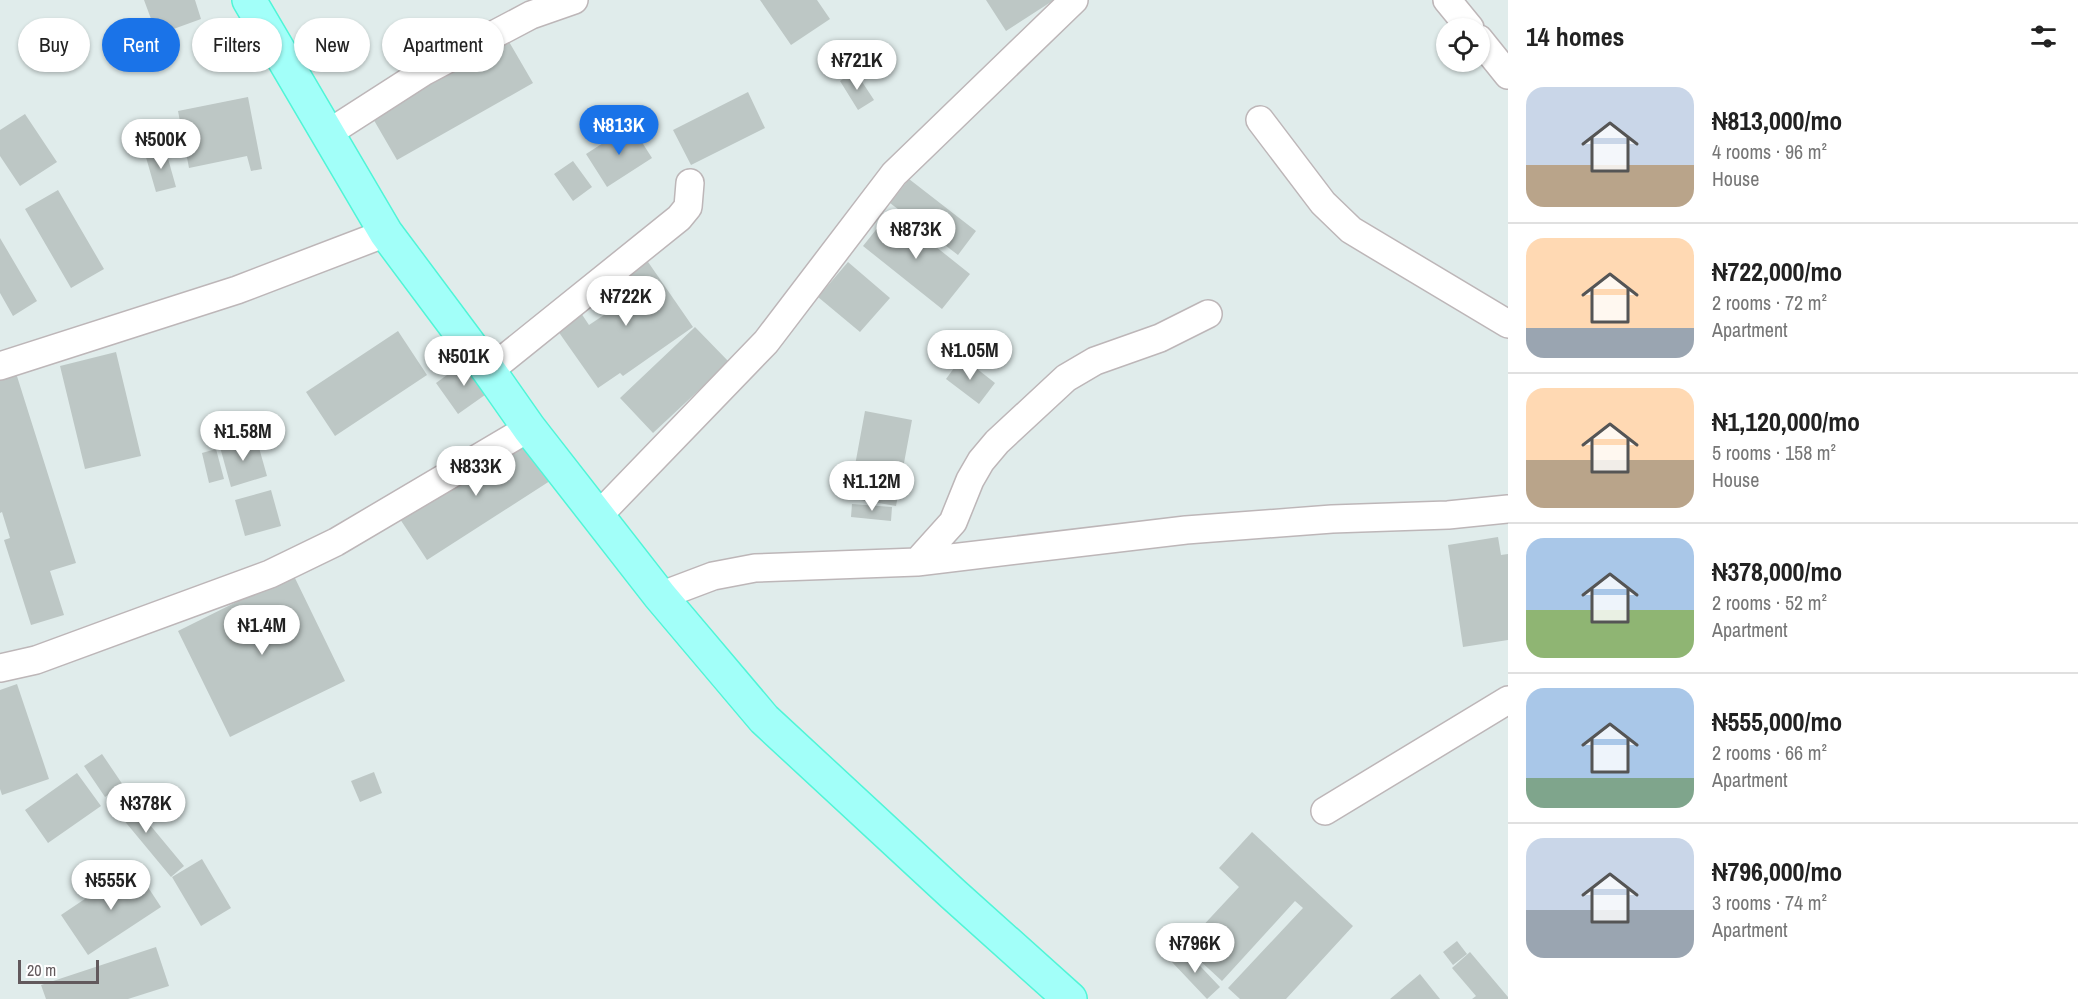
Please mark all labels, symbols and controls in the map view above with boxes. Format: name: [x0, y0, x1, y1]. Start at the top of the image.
chip: Buy: [18, 18, 90, 72]
chip: Rent: [102, 18, 180, 72]
chip: Filters: [192, 18, 282, 72]
chip: New: [294, 18, 370, 72]
chip: Apartment: [382, 18, 504, 72]
map controls: [1436, 18, 1490, 72]
button: locate: [1436, 18, 1490, 72]
text: 14 homes: [1526, 19, 1624, 54]
icon: filters: [2027, 20, 2060, 53]
pin: ₦721K: [815, 40, 899, 91]
text: ₦721K: [831, 46, 883, 73]
text: ₦813,000/mo: [1712, 103, 1842, 138]
pin: ₦813K: [577, 105, 661, 156]
text: ₦813K: [593, 111, 645, 138]
icon: home: [1574, 111, 1646, 183]
pin: ₦500K: [119, 119, 203, 170]
text: ₦500K: [135, 125, 187, 152]
text: 4 rooms · 96 m²: [1712, 138, 1827, 165]
text: House: [1712, 165, 1759, 192]
pin: ₦873K: [874, 209, 958, 260]
text: ₦873K: [890, 215, 942, 242]
text: ₦722,000/mo: [1712, 254, 1842, 289]
icon: home: [1574, 262, 1646, 334]
pin: ₦722K: [584, 276, 668, 327]
text: ₦722K: [600, 282, 652, 309]
text: 2 rooms · 72 m²: [1712, 289, 1827, 316]
text: Apartment: [1712, 316, 1788, 343]
pin: ₦1.05M: [921, 330, 1019, 381]
pin: ₦501K: [422, 336, 506, 387]
text: ₦1.05M: [941, 336, 999, 363]
text: ₦501K: [438, 342, 490, 369]
text: ₦1,120,000/mo: [1712, 404, 1860, 439]
pin: ₦1.58M: [194, 411, 292, 462]
icon: home: [1574, 412, 1646, 484]
text: ₦1.58M: [214, 417, 272, 444]
text: 5 rooms · 158 m²: [1712, 439, 1836, 466]
pin: ₦833K: [434, 446, 518, 497]
text: ₦833K: [450, 452, 502, 479]
pin: ₦1.12M: [823, 461, 921, 512]
text: House: [1712, 466, 1759, 493]
text: ₦1.12M: [843, 467, 901, 494]
text: ₦378,000/mo: [1712, 554, 1842, 589]
icon: home: [1574, 562, 1646, 634]
text: 2 rooms · 52 m²: [1712, 589, 1827, 616]
pin: ₦1.4M: [220, 605, 304, 656]
text: ₦1.4M: [238, 611, 286, 638]
text: Apartment: [1712, 616, 1788, 643]
text: ₦555,000/mo: [1712, 704, 1842, 739]
icon: home: [1574, 712, 1646, 784]
text: 2 rooms · 66 m²: [1712, 739, 1827, 766]
text: Apartment: [1712, 766, 1788, 793]
pin: ₦378K: [104, 783, 188, 834]
text: ₦378K: [120, 789, 172, 816]
text: ₦796,000/mo: [1712, 854, 1842, 889]
pin: ₦555K: [69, 860, 153, 911]
icon: home: [1574, 862, 1646, 934]
text: ₦555K: [85, 866, 137, 893]
text: 3 rooms · 74 m²: [1712, 889, 1827, 916]
text: Apartment: [1712, 916, 1788, 943]
pin: ₦796K: [1153, 923, 1237, 974]
text: ₦796K: [1169, 929, 1221, 956]
scale bar: [18, 957, 99, 984]
text: 20 m: [27, 959, 56, 981]

